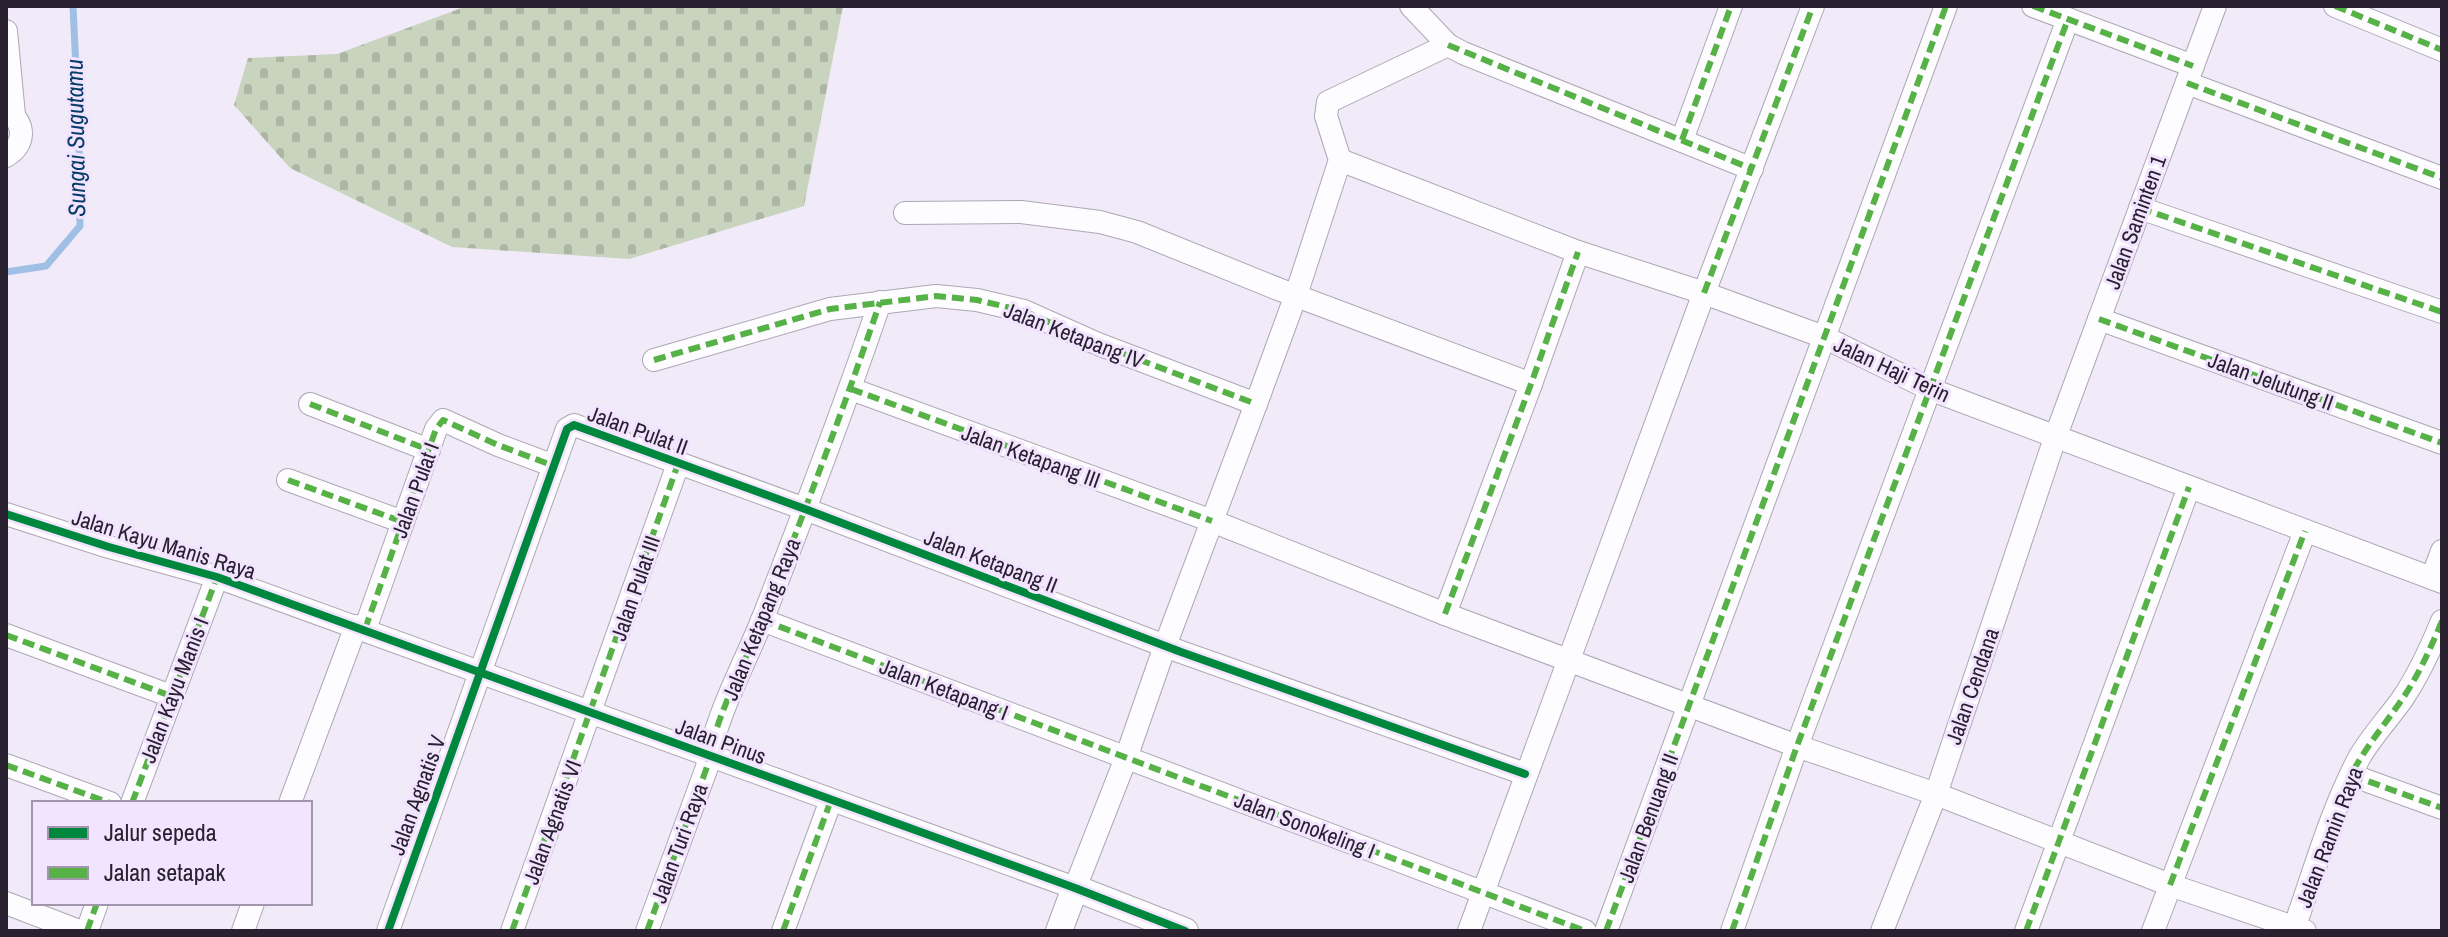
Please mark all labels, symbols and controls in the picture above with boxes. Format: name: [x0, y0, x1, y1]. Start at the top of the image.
water label: Sungai Sugutamu: [58, 59, 92, 217]
street label: Jalan Saminten 1: [2097, 151, 2173, 293]
street label: Jalan Ketapang IV: [1000, 295, 1148, 375]
street label: Jalan Haji Terin: [1829, 329, 1955, 409]
street label: Jalan Jelutung II: [2204, 344, 2338, 418]
street label: Jalan Pulat II: [584, 398, 692, 462]
street label: Jalan Ketapang III: [958, 417, 1104, 495]
street label: Jalan Pulat I: [384, 438, 446, 542]
street label: Jalan Kayu Manis Raya: [69, 502, 259, 586]
street label: Jalan Ketapang II: [920, 522, 1062, 600]
street label: Jalan Pulat III: [603, 531, 667, 645]
street label: Jalan Ketapang Raya: [715, 533, 807, 705]
street label: Jalan Kayu Manis I: [133, 613, 215, 767]
street label: Jalan Cendana: [1938, 624, 2006, 748]
street label: Jalan Ketapang I: [875, 651, 1013, 727]
street label: Jalan Pinus: [672, 711, 770, 771]
street label: Jalan Agnatis V: [381, 731, 453, 859]
street label: Jalan Benuang II: [1611, 749, 1685, 887]
street label: Jalan Agnatis VI: [516, 756, 588, 888]
street label: Jalan Ramin Raya: [2288, 762, 2370, 912]
street label: Jalan Turi Raya: [643, 779, 715, 907]
street label: Jalan Sonokeling I: [1230, 784, 1380, 866]
legend: [32, 801, 312, 905]
text: Jalur sepeda: [104, 816, 217, 848]
text: Jalan setapak: [104, 856, 226, 888]

